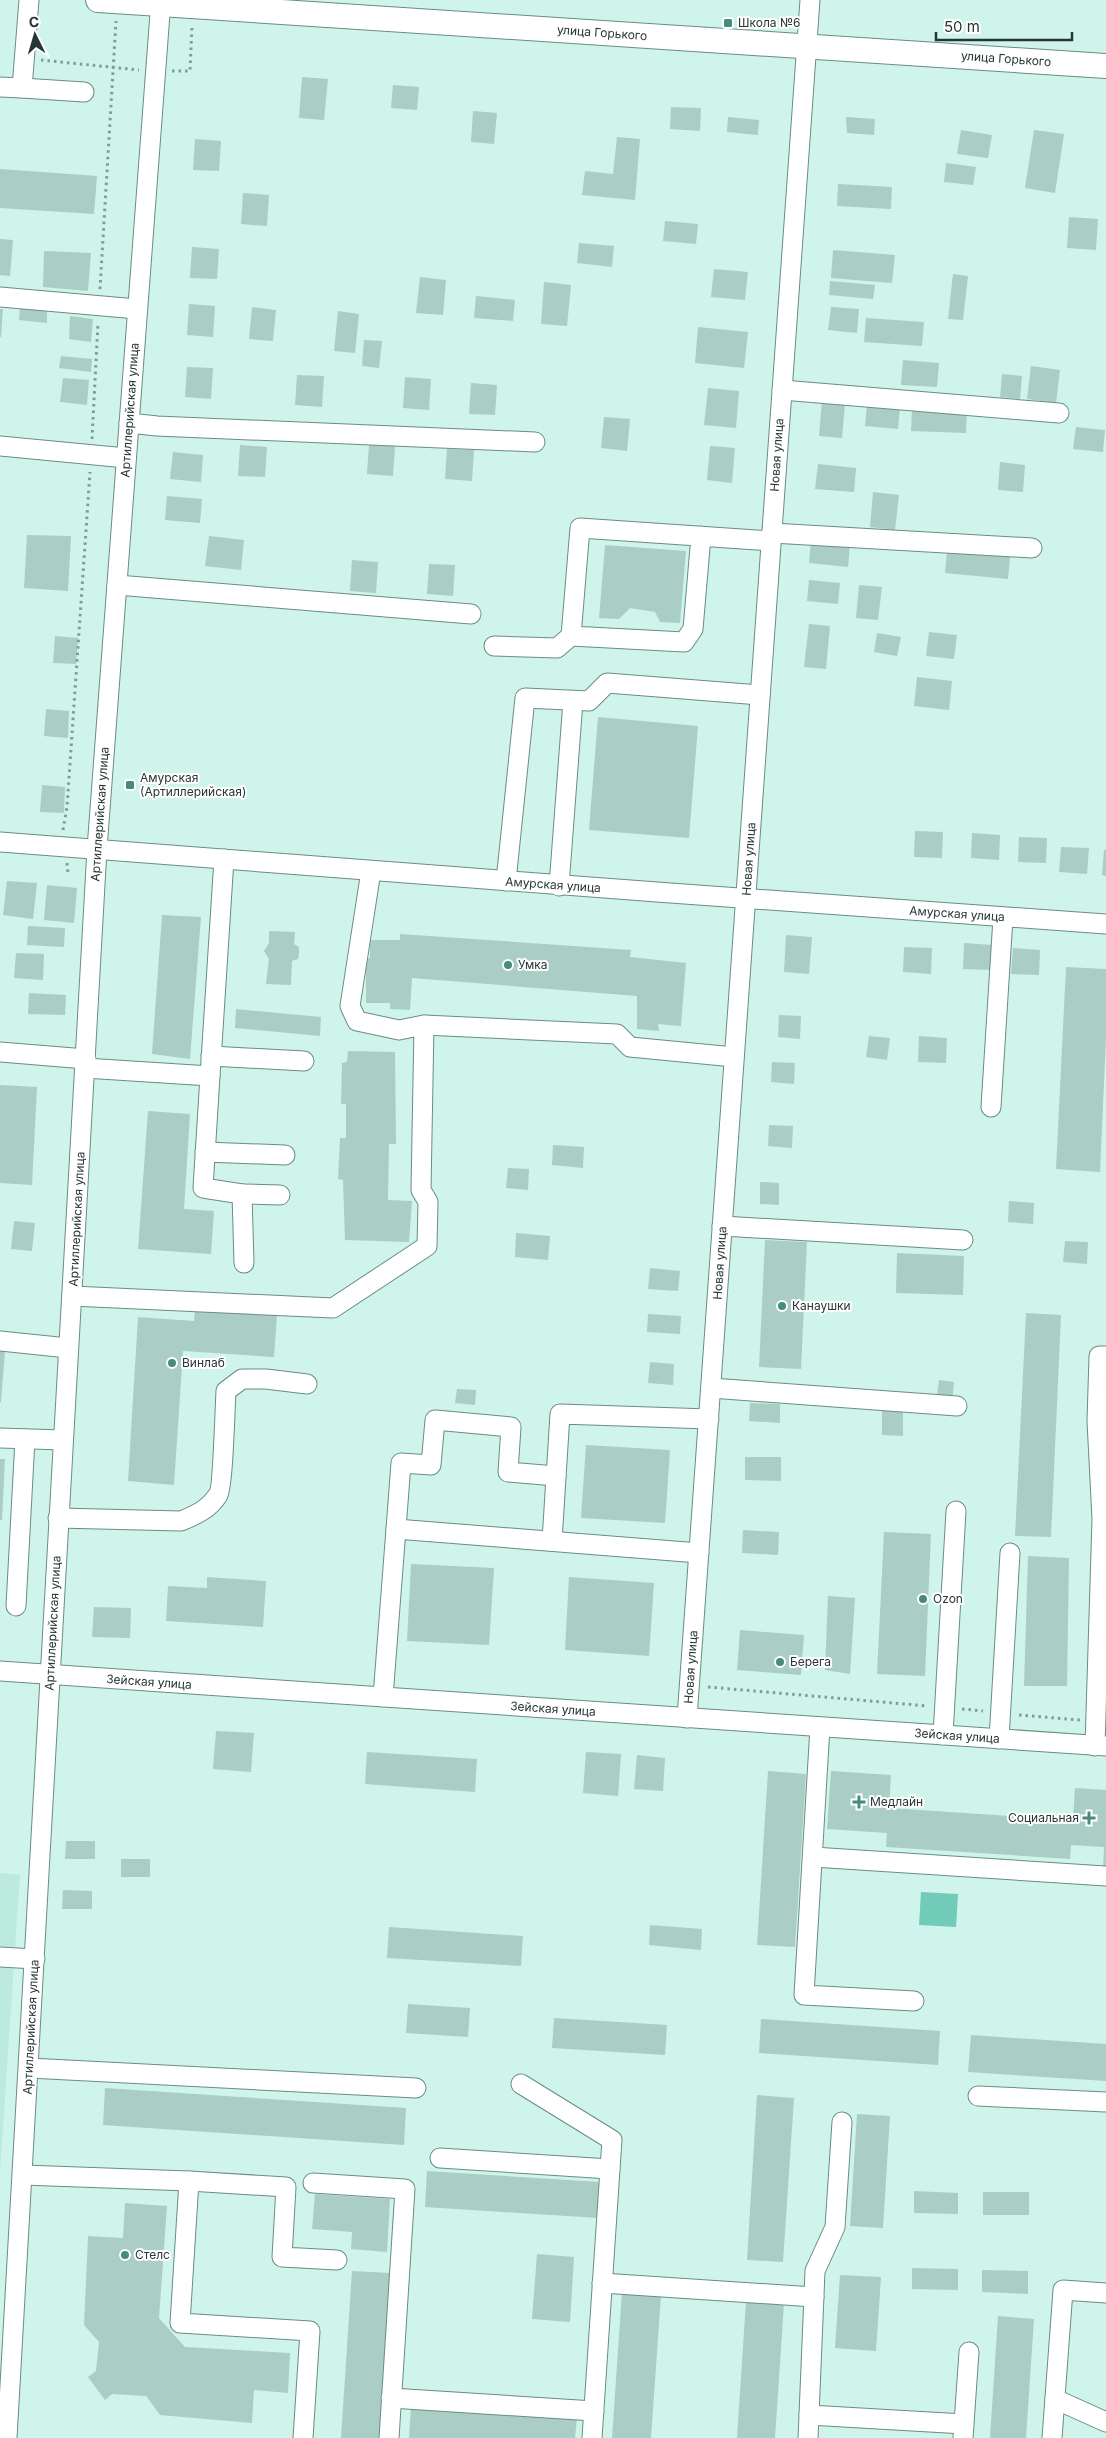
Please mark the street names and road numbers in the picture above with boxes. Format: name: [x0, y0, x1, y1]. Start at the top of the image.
street label: улица Горького: [556, 22, 648, 43]
street label: улица Горького: [960, 48, 1052, 69]
street label: Артиллерийская улица: [117, 342, 142, 478]
street label: Новая улица: [766, 418, 787, 492]
street label: Артиллерийская улица: [87, 746, 112, 882]
street label: Новая улица: [738, 822, 759, 896]
street label: Амурская улица: [505, 874, 601, 895]
street label: Амурская улица: [909, 903, 1005, 924]
street label: Артиллерийская улица: [65, 1151, 88, 1287]
street label: Новая улица: [709, 1226, 730, 1300]
street label: Артиллерийская улица: [41, 1555, 64, 1691]
street label: Новая улица: [680, 1630, 701, 1704]
street label: Зейская улица: [106, 1671, 192, 1692]
street label: Зейская улица: [510, 1698, 596, 1719]
street label: Зейская улица: [914, 1725, 1000, 1746]
street label: Артиллерийская улица: [19, 1959, 42, 2095]

